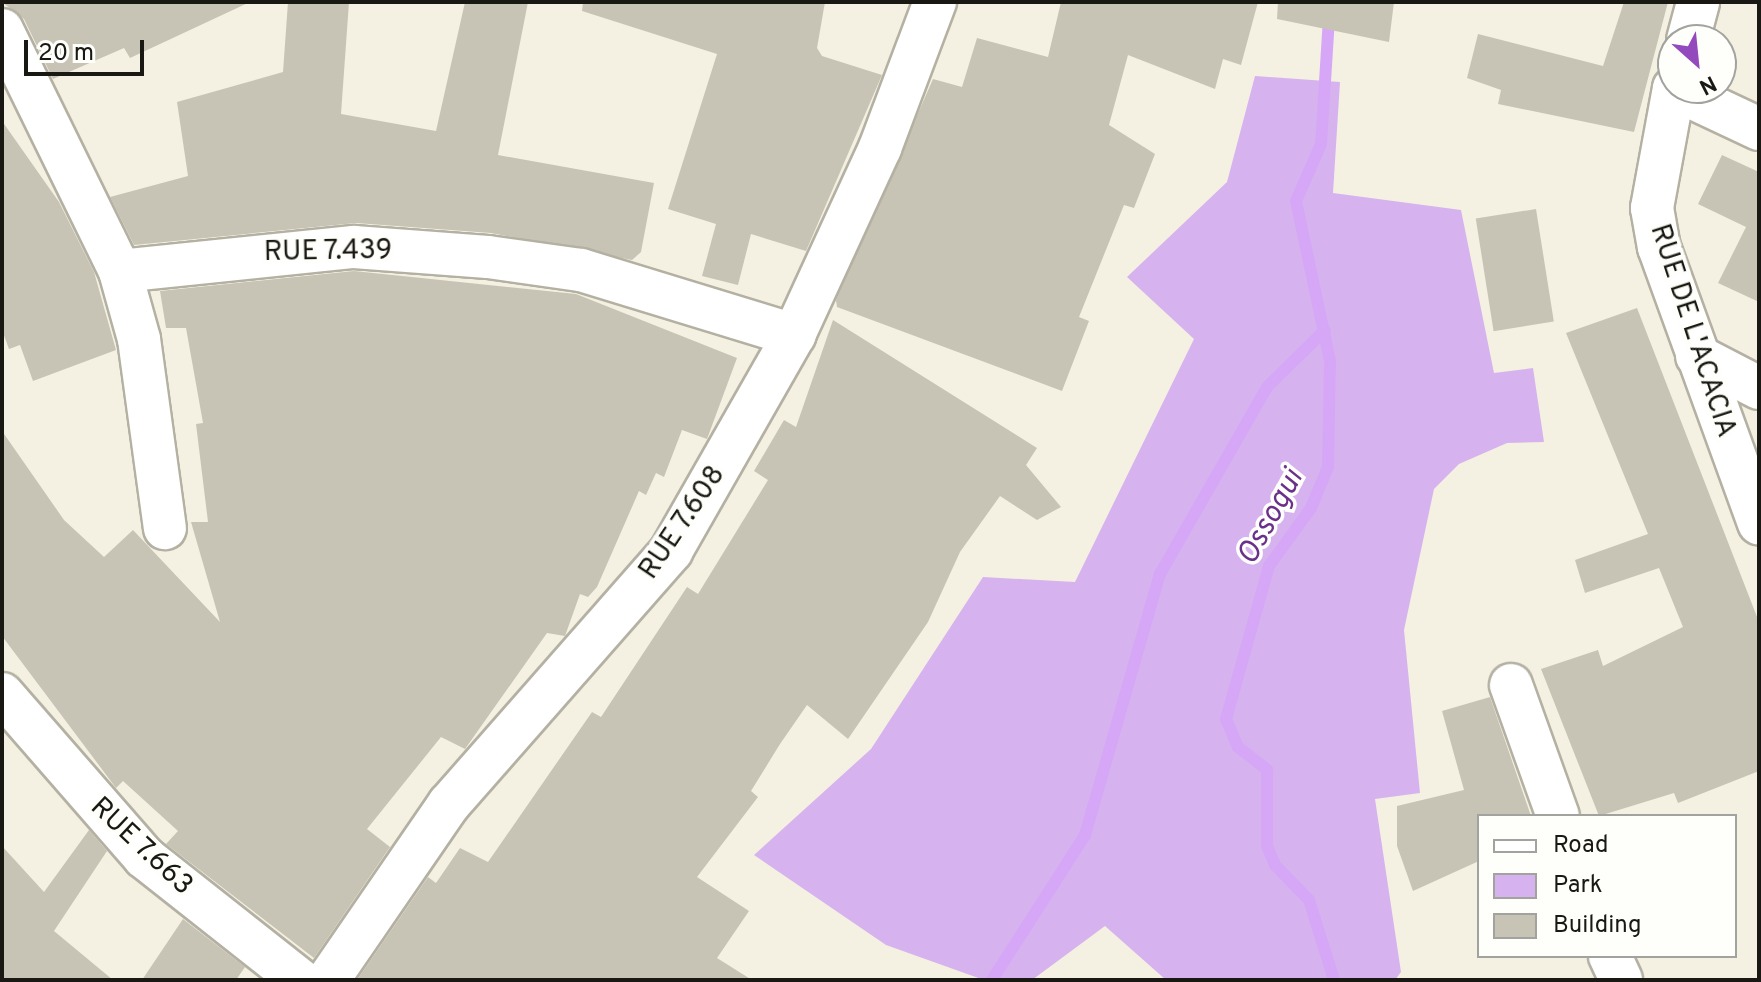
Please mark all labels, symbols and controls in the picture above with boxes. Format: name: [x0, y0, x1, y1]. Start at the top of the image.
scale bar: [28, 24, 148, 74]
north arrow: [1657, 24, 1737, 104]
text: 20 m: [38, 39, 94, 69]
text: N: [1694, 68, 1720, 100]
street label: RUE DE L'ACACIA: [1642, 220, 1742, 442]
street label: RUE 7.439: [263, 234, 393, 270]
street label: RUE 7.608: [632, 459, 734, 587]
water label: Ossogui: [1231, 464, 1313, 572]
street label: RUE 7.663: [82, 791, 200, 903]
legend: [1477, 814, 1737, 958]
text: Road: [1553, 831, 1609, 861]
text: Park: [1553, 871, 1603, 901]
text: Building: [1553, 911, 1642, 941]

